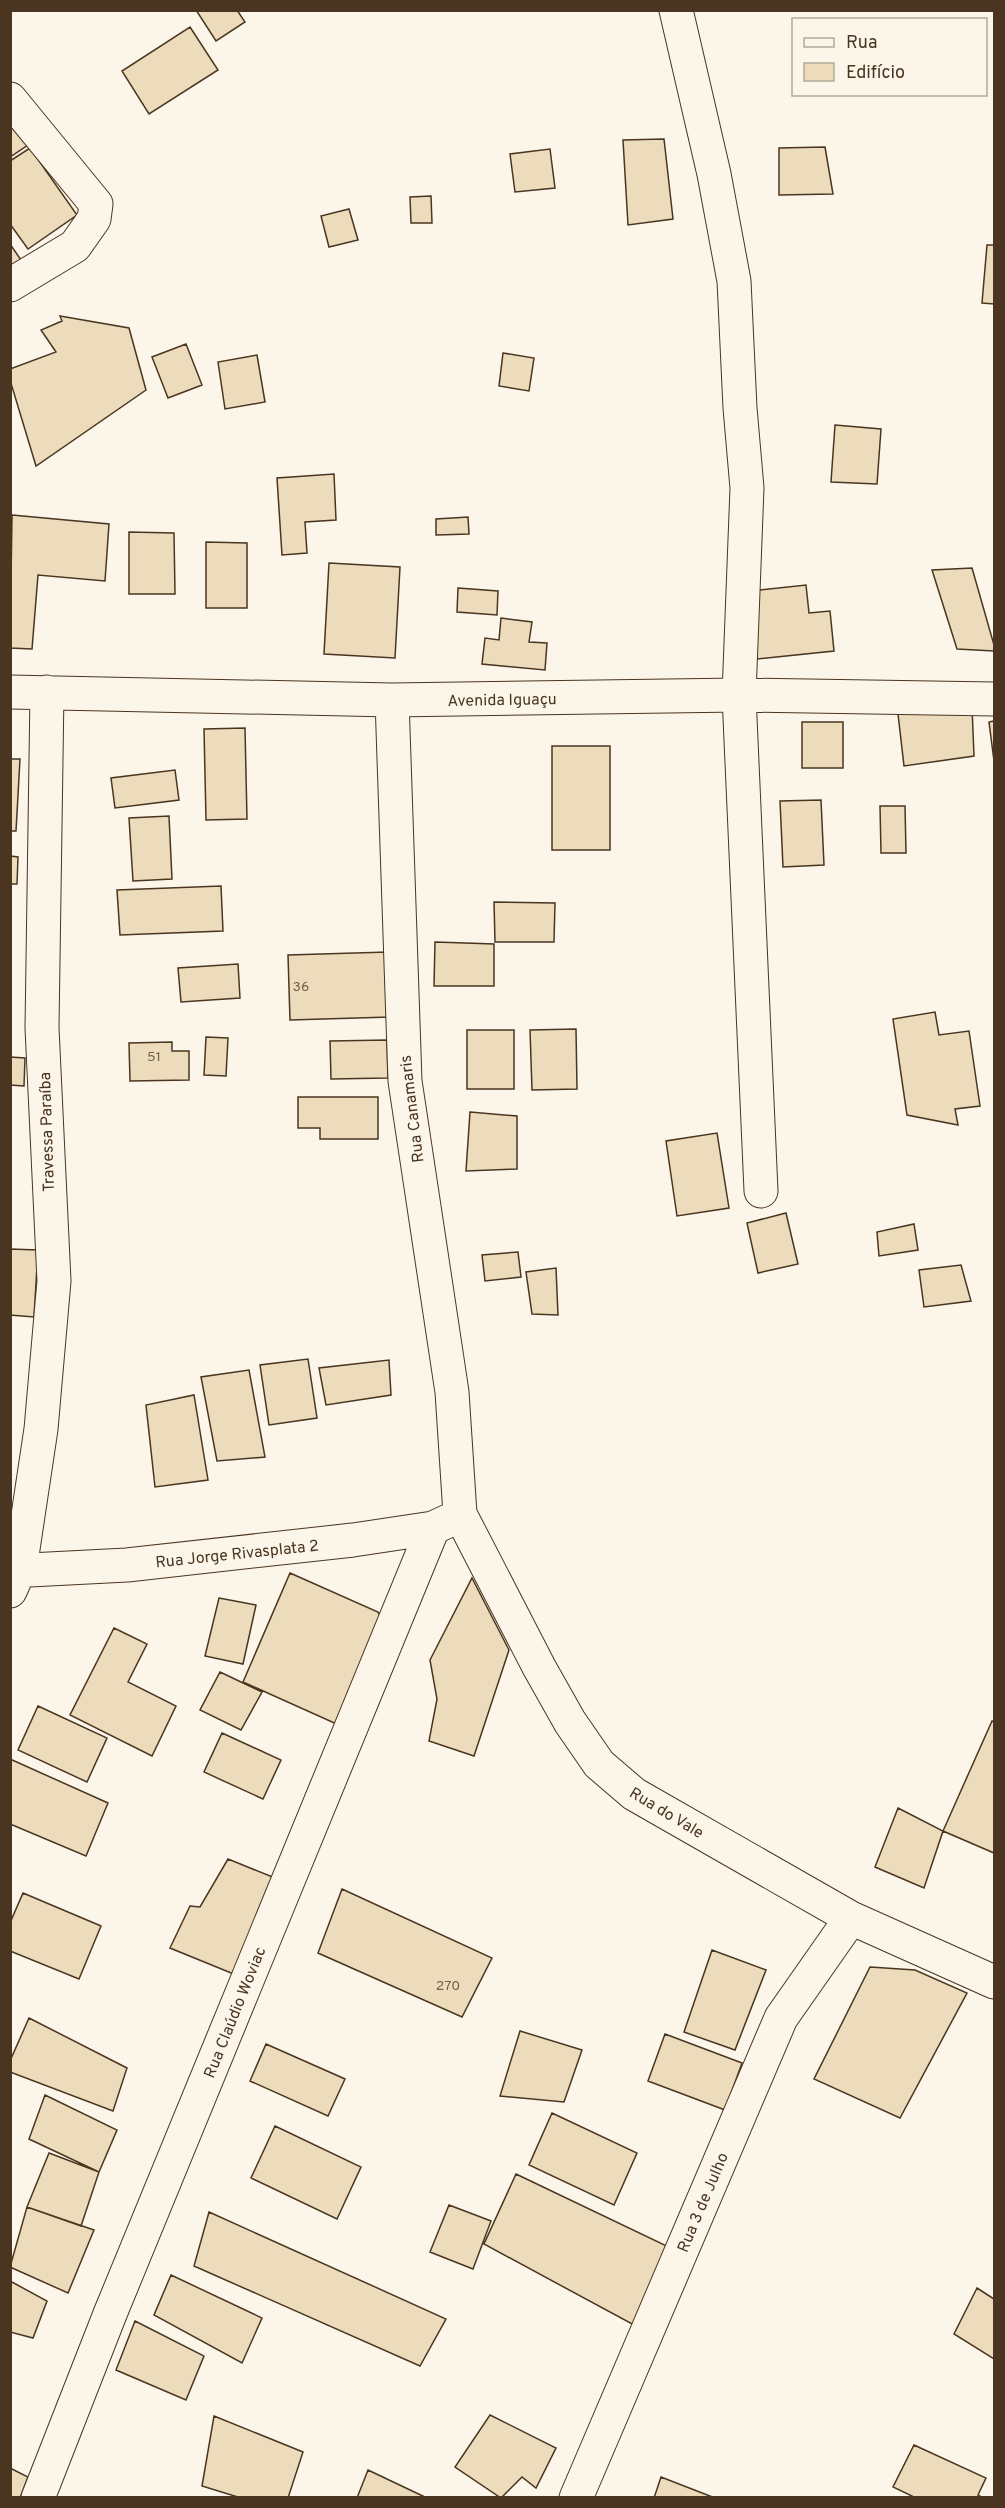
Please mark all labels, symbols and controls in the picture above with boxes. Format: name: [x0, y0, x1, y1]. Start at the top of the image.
legend: [792, 18, 987, 96]
text: Rua: [846, 32, 877, 55]
text: Edifício: [846, 62, 905, 85]
street label: Avenida Iguaçu: [447, 690, 557, 712]
house number: 36: [293, 979, 309, 996]
house number: 51: [147, 1049, 161, 1066]
street label: Rua Canamaris: [396, 1054, 430, 1164]
street label: Travessa Paraíba: [36, 1072, 60, 1192]
street label: Rua Jorge Rivasplata 2: [155, 1536, 320, 1574]
street label: Rua do Vale: [625, 1784, 707, 1844]
street label: Rua Claúdio Woviac: [200, 1944, 271, 2081]
house number: 270: [436, 1978, 460, 1995]
street label: Rua 3 de Julho: [674, 2150, 734, 2256]

